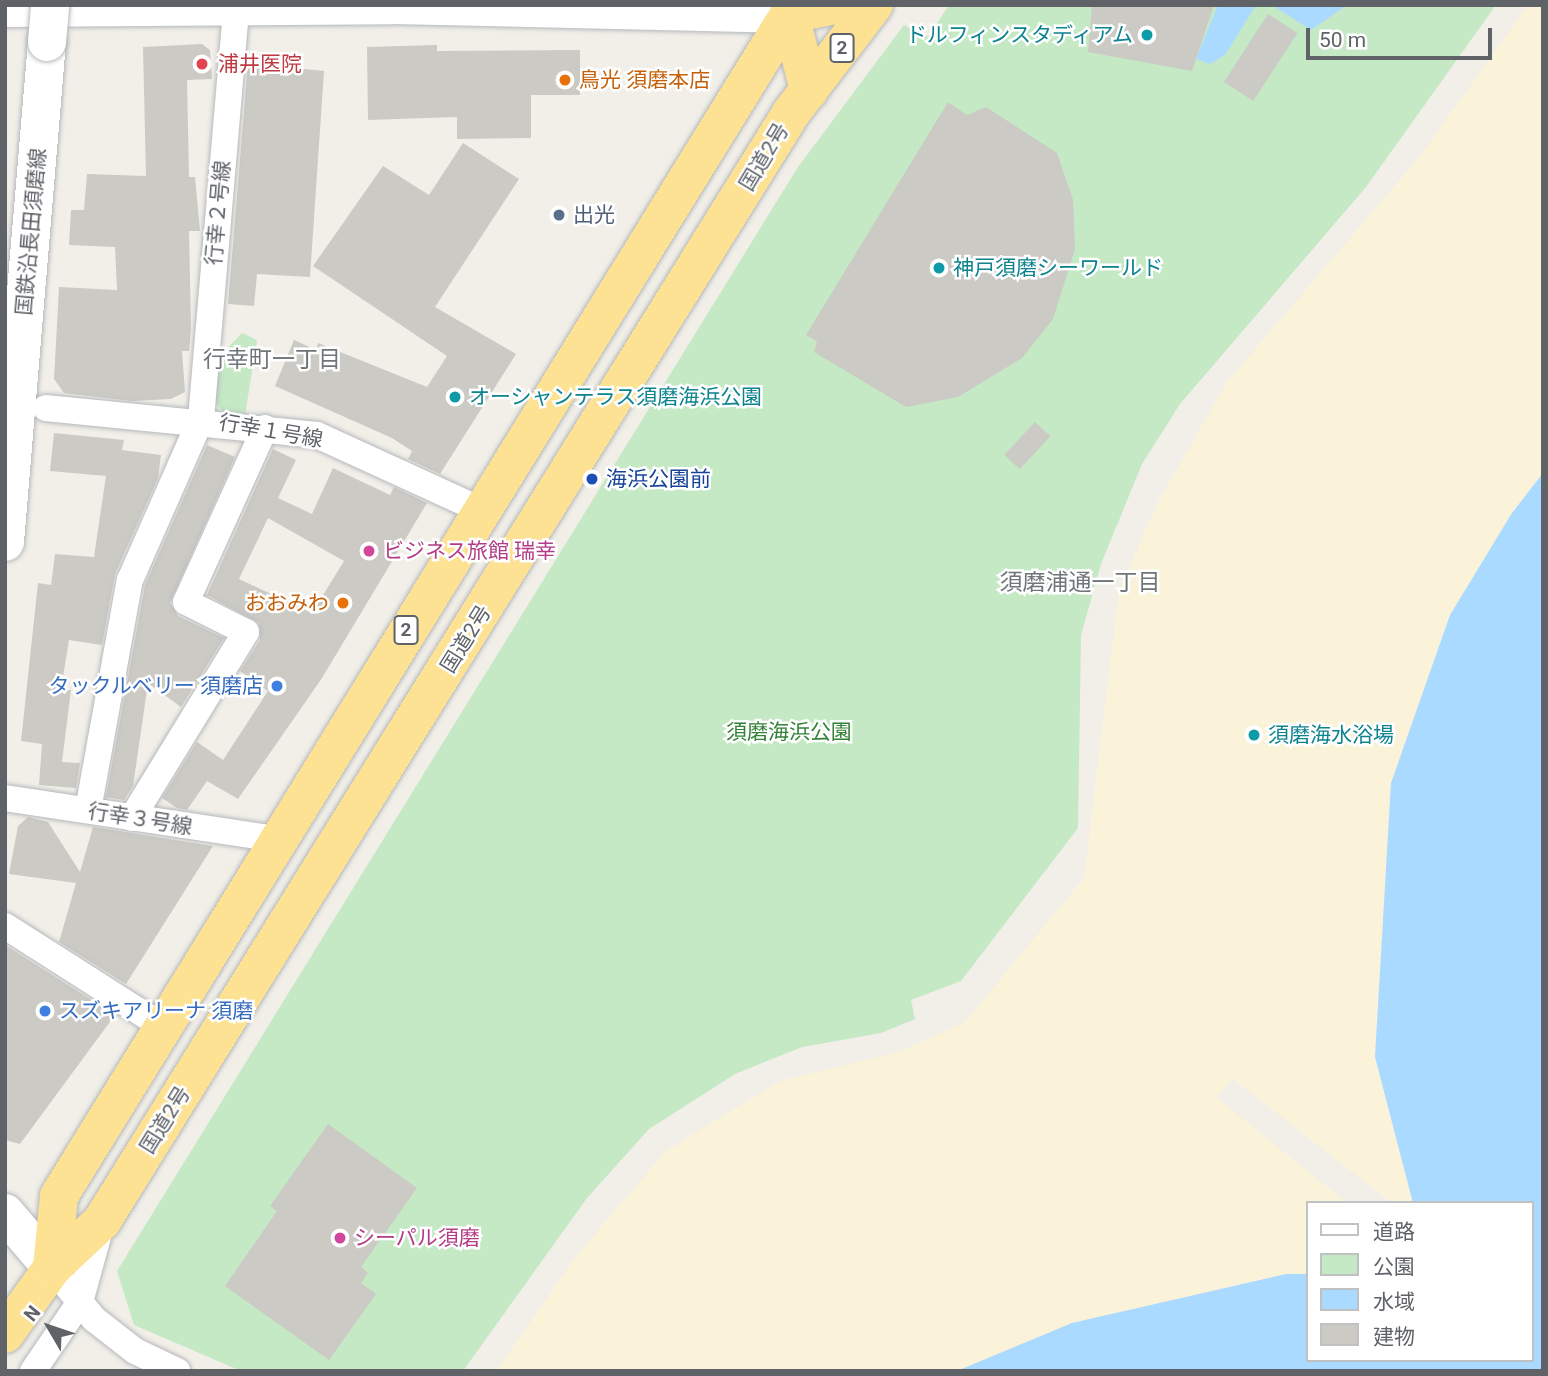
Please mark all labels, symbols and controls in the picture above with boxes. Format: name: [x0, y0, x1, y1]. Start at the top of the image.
scale bar: [1310, 14, 1496, 58]
place label: ドルフィンスタディアム: [902, 22, 1133, 48]
marker: ドルフィンスタディアム: [1139, 27, 1155, 43]
text: 50 m: [1319, 28, 1366, 52]
road number: 2: [828, 32, 856, 64]
place label: 浦井医院: [218, 51, 302, 77]
marker: 浦井医院: [192, 54, 212, 74]
place label: 鳥光 須磨本店: [579, 67, 710, 93]
marker: 鳥光 須磨本店: [557, 72, 573, 88]
street label: 国道2号: [734, 118, 794, 196]
street label: 国鉄沿長田須磨線: [11, 147, 51, 317]
street label: 行幸２号線: [201, 160, 235, 266]
place label: 出光: [573, 202, 615, 228]
marker: 出光: [551, 207, 567, 223]
place label: 神戸須磨シーワールド: [953, 255, 1163, 281]
marker: 神戸須磨シーワールド: [931, 260, 947, 276]
district label: 行幸町一丁目: [203, 346, 341, 374]
place label: オーシャンテラス須磨海浜公園: [469, 384, 763, 410]
marker: オーシャンテラス須磨海浜公園: [447, 389, 463, 405]
street label: 行幸１号線: [217, 409, 325, 453]
place label: 海浜公園前: [606, 466, 711, 492]
marker: 海浜公園前: [584, 471, 600, 487]
place label: ビジネス旅館 瑞幸: [383, 538, 556, 564]
marker: ビジネス旅館 瑞幸: [361, 543, 377, 559]
district label: 須磨浦通一丁目: [1000, 569, 1160, 597]
place label: おおみわ: [245, 590, 329, 616]
marker: おおみわ: [335, 595, 351, 611]
street label: 国道2号: [435, 601, 497, 677]
road number: 2: [392, 614, 420, 646]
place label: タックルベリー 須磨店: [48, 673, 263, 699]
marker: タックルベリー 須磨店: [269, 678, 285, 694]
park label: 須磨海浜公園: [726, 719, 852, 745]
place label: 須磨海水浴場: [1268, 722, 1394, 748]
marker: 須磨海水浴場: [1246, 727, 1262, 743]
street label: 行幸３号線: [86, 798, 194, 840]
place label: スズキアリーナ 須磨: [59, 998, 253, 1024]
marker: スズキアリーナ 須磨: [37, 1003, 53, 1019]
street label: 国道2号: [134, 1082, 196, 1158]
legend: [1306, 1201, 1534, 1362]
text: 道路: [1373, 1220, 1415, 1244]
place label: シーパル須磨: [354, 1225, 480, 1251]
marker: シーパル須磨: [332, 1230, 348, 1246]
text: 公園: [1373, 1255, 1415, 1279]
text: 水域: [1373, 1290, 1415, 1314]
north arrow: [14, 1292, 84, 1362]
text: N: [19, 1301, 45, 1326]
text: 建物: [1373, 1325, 1415, 1349]

